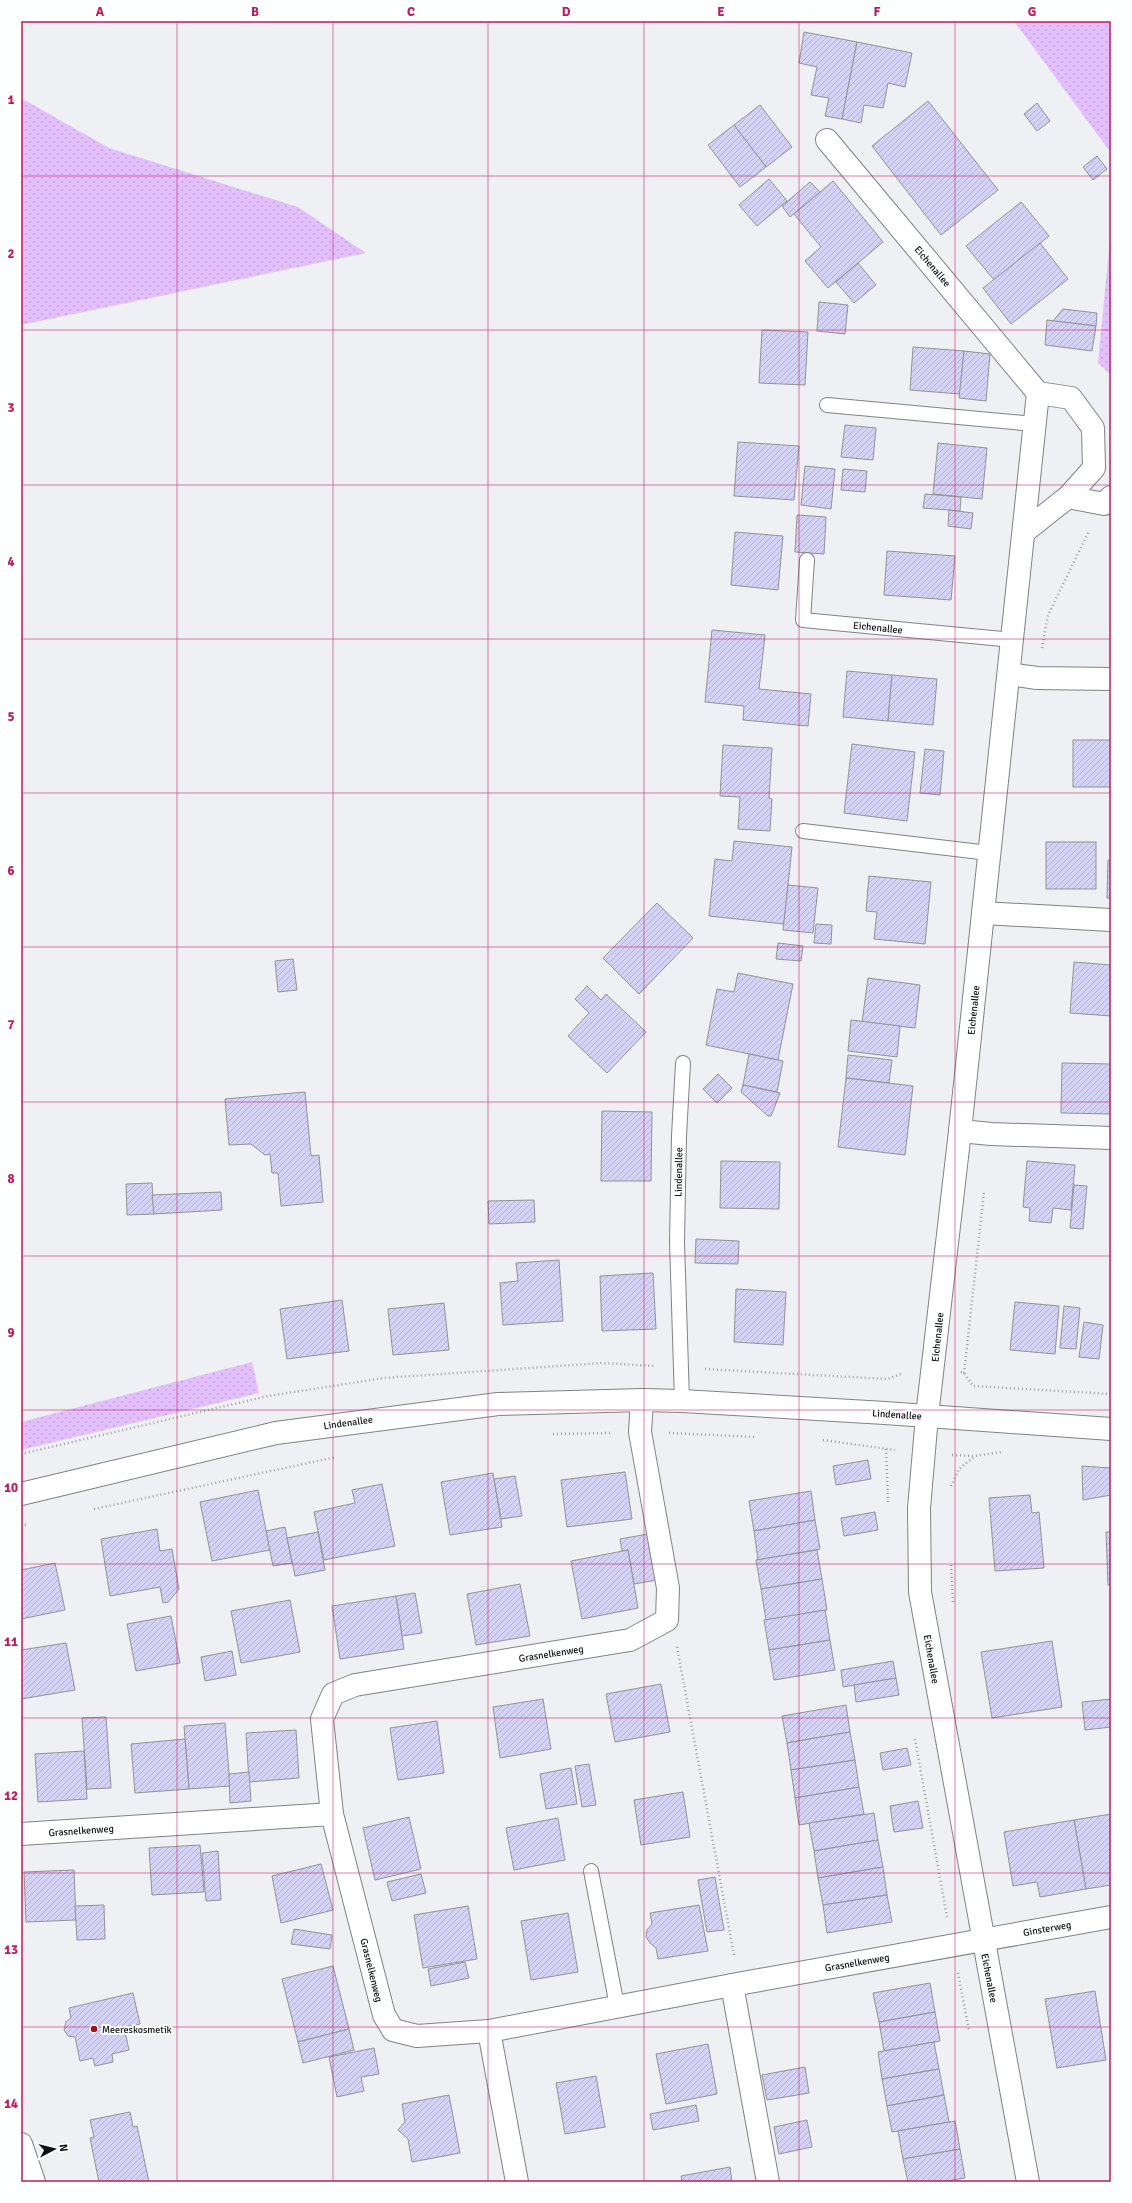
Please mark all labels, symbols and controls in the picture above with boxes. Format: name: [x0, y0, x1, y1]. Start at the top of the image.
text: A: [96, 4, 105, 20]
text: B: [251, 4, 259, 20]
text: C: [407, 4, 415, 20]
text: D: [562, 4, 571, 20]
text: E: [717, 4, 725, 20]
text: F: [874, 4, 881, 20]
text: G: [1028, 4, 1036, 20]
text: 1: [7, 92, 15, 108]
street label: Eichenallee: [912, 244, 953, 290]
text: 2: [7, 246, 15, 262]
text: 3: [7, 400, 15, 416]
text: 4: [7, 554, 15, 570]
street label: Eichenallee: [853, 619, 903, 637]
text: 5: [7, 709, 15, 725]
text: 6: [7, 863, 15, 879]
street label: Eichenallee: [965, 985, 983, 1035]
text: 7: [7, 1017, 15, 1033]
street label: Lindenallee: [673, 1147, 685, 1197]
text: 8: [7, 1171, 15, 1187]
street label: Eichenallee: [929, 1312, 947, 1362]
text: 9: [7, 1325, 15, 1341]
street label: Lindenallee: [872, 1407, 922, 1423]
street label: Lindenallee: [323, 1414, 374, 1432]
text: 10: [4, 1480, 18, 1496]
text: 11: [4, 1634, 18, 1650]
street label: Eichenallee: [921, 1634, 941, 1685]
street label: Grasnelkenweg: [518, 1643, 584, 1665]
text: 12: [4, 1788, 18, 1804]
street label: Grasnelkenweg: [48, 1823, 114, 1839]
street label: Ginsterweg: [1022, 1919, 1072, 1939]
street label: Grasnelkenweg: [357, 1937, 385, 2003]
text: 13: [4, 1942, 18, 1958]
street label: Grasnelkenweg: [824, 1951, 890, 1975]
street label: Eichenallee: [978, 1953, 1000, 2004]
marker: Meereskosmetik: [89, 2024, 99, 2034]
place label: Meereskosmetik: [102, 2024, 172, 2036]
text: 14: [4, 2096, 18, 2112]
north arrow: [34, 2129, 74, 2169]
text: N: [57, 2143, 70, 2152]

